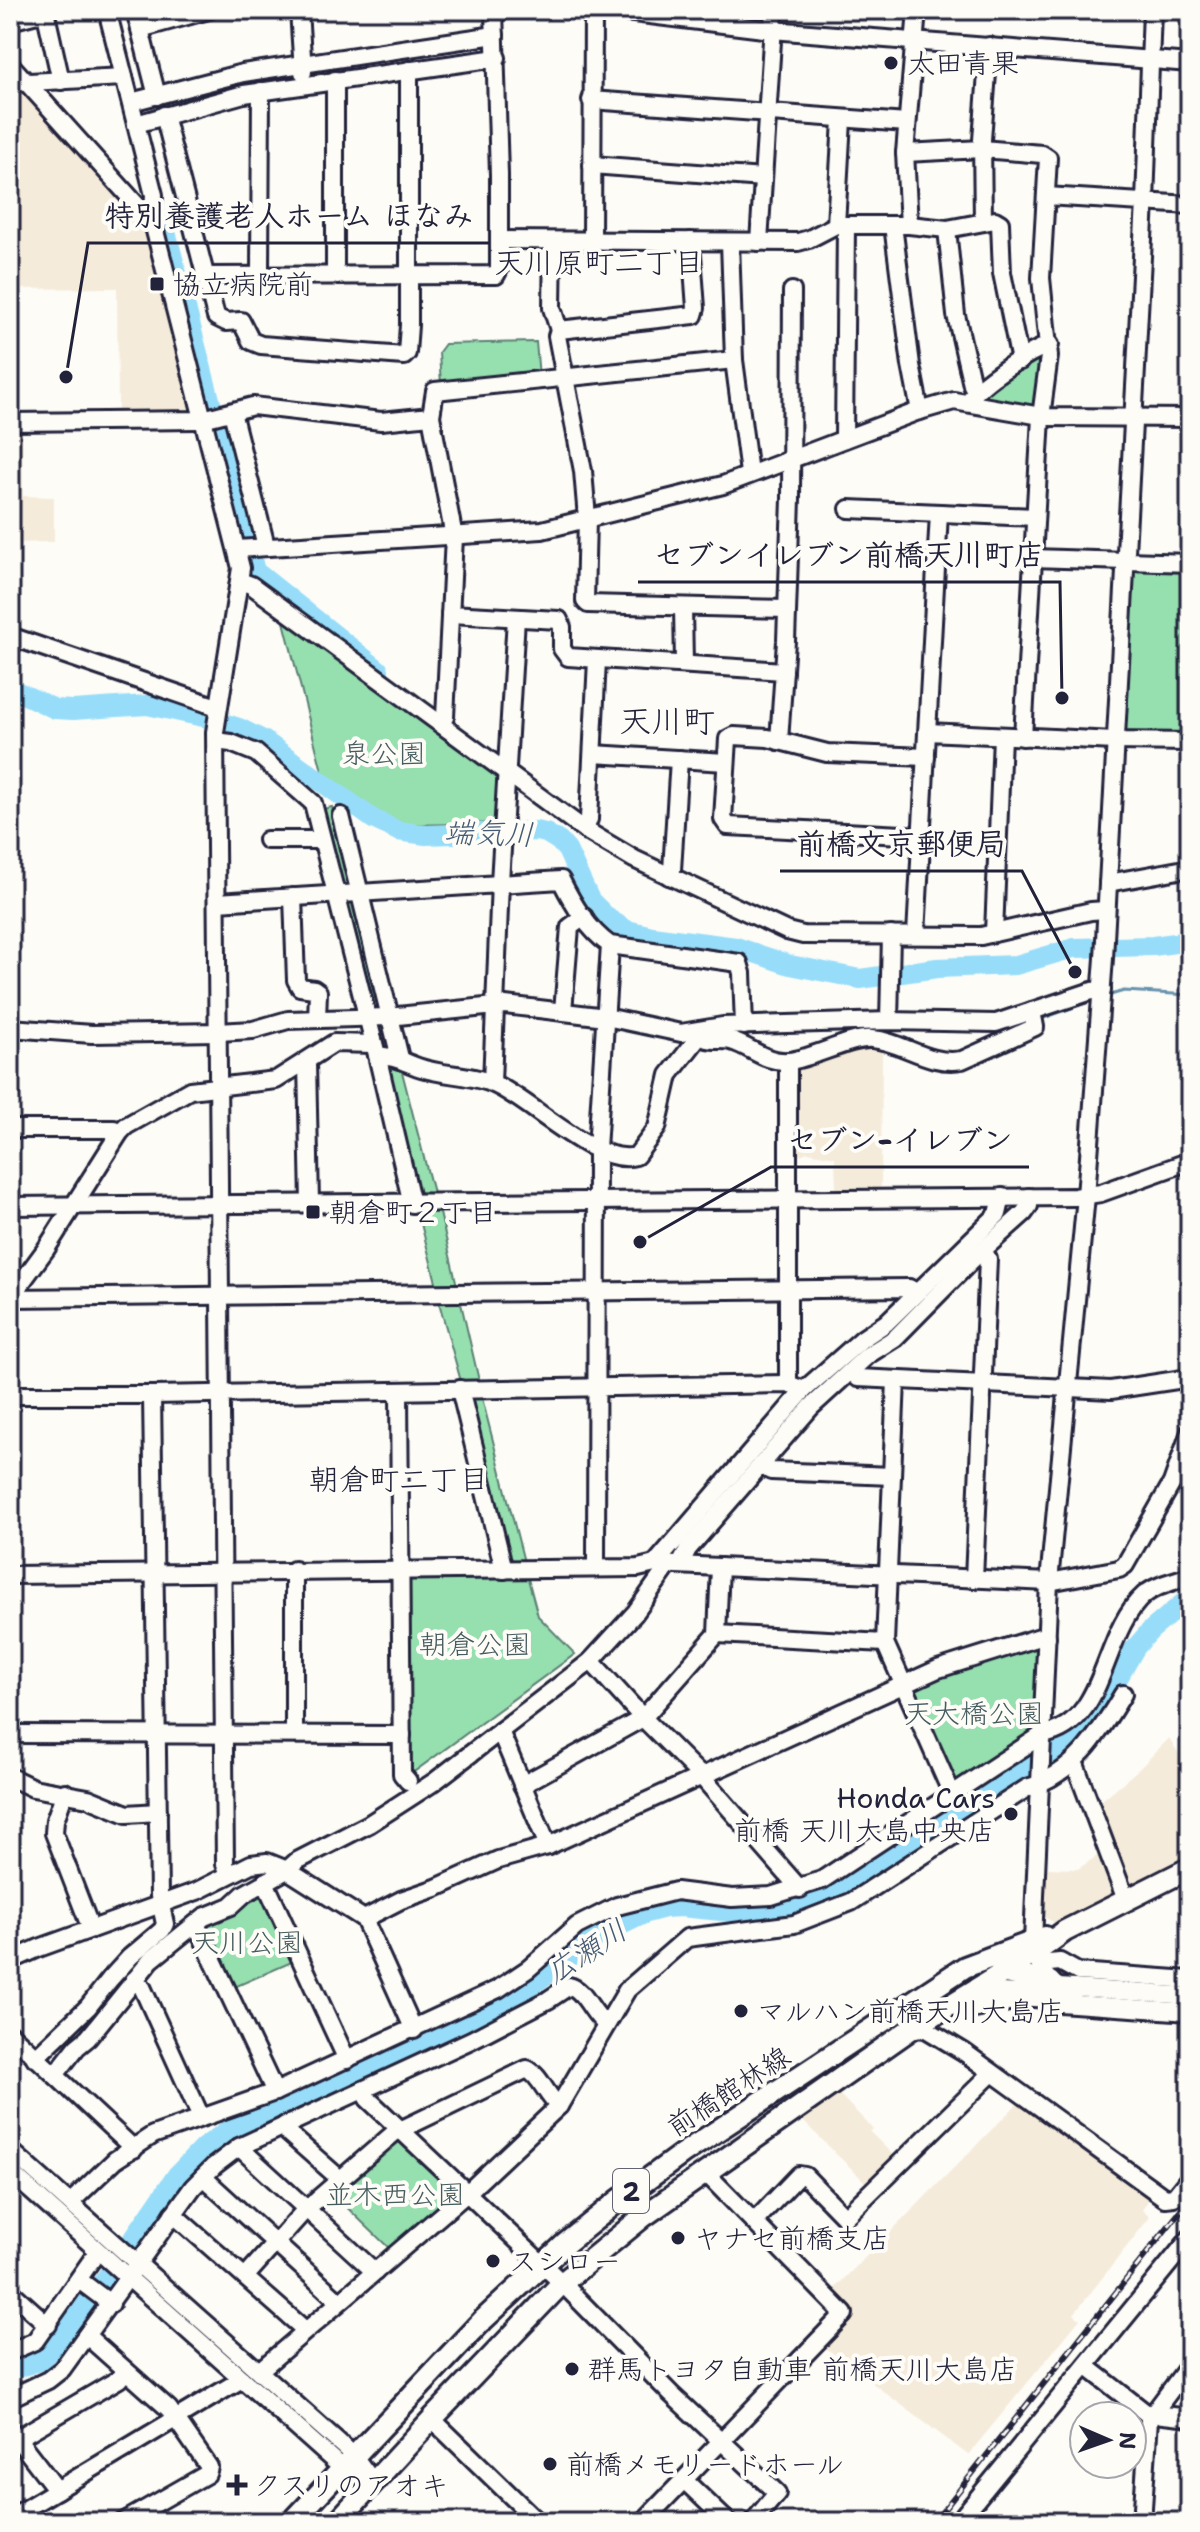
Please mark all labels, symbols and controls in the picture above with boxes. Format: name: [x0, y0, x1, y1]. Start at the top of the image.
place label: 太田青果: [907, 44, 1019, 82]
marker: 太田青果: [882, 54, 900, 72]
callout: 特別養護老人ホーム ほなみ: [88, 189, 490, 243]
text: 特別養護老人ホーム ほなみ: [104, 195, 474, 236]
district label: 天川原町二丁目: [494, 242, 704, 283]
place label: 協立病院前: [173, 265, 313, 303]
marker: 協立病院前: [148, 275, 166, 293]
callout: セブンイレブン前橋天川町店: [638, 528, 1060, 582]
text: セブンイレブン前橋天川町店: [654, 534, 1044, 575]
district label: 天川町: [619, 699, 715, 742]
park label: 泉公園: [342, 734, 426, 772]
water label: 端気川: [443, 811, 535, 855]
callout: 前橋文京郵便局: [780, 817, 1022, 871]
text: 前橋文京郵便局: [796, 823, 1006, 864]
callout: セブン-イレブン: [771, 1113, 1029, 1167]
text: セブン-イレブン: [787, 1119, 1013, 1160]
place label: 朝倉町２丁目: [329, 1193, 497, 1231]
marker: 朝倉町２丁目: [304, 1203, 322, 1221]
district label: 朝倉町二丁目: [309, 1459, 489, 1500]
park label: 朝倉公園: [419, 1625, 531, 1663]
park label: 天大橋公園: [904, 1694, 1044, 1732]
place label: Honda Cars 前橋 天川大島中央店: [733, 1779, 995, 1849]
marker: Honda Cars 前橋 天川大島中央店: [1002, 1805, 1020, 1823]
water label: 広瀬川: [537, 1909, 635, 1993]
park label: 天川公園: [191, 1923, 303, 1961]
place label: マルハン前橋天川大島店: [757, 1992, 1064, 2030]
marker: マルハン前橋天川大島店: [732, 2002, 750, 2020]
street label: 前橋館林線: [659, 2037, 797, 2145]
road number: 2: [613, 2169, 649, 2213]
park label: 並木西公園: [325, 2175, 465, 2213]
place label: ヤナセ前橋支店: [694, 2219, 890, 2257]
marker: ヤナセ前橋支店: [669, 2229, 687, 2247]
place label: スシロー: [509, 2242, 621, 2280]
marker: スシロー: [484, 2252, 502, 2270]
place label: 群馬トヨタ自動車 前橋天川大島店: [588, 2350, 1018, 2388]
marker: 群馬トヨタ自動車 前橋天川大島店: [563, 2360, 581, 2378]
north arrow: [1068, 2400, 1148, 2480]
text: N: [1113, 2431, 1142, 2450]
place label: 前橋メモリードホール: [566, 2445, 844, 2483]
marker: 前橋メモリードホール: [541, 2455, 559, 2473]
place label: クスリのアオキ: [253, 2466, 448, 2504]
marker: クスリのアオキ: [228, 2476, 246, 2494]

